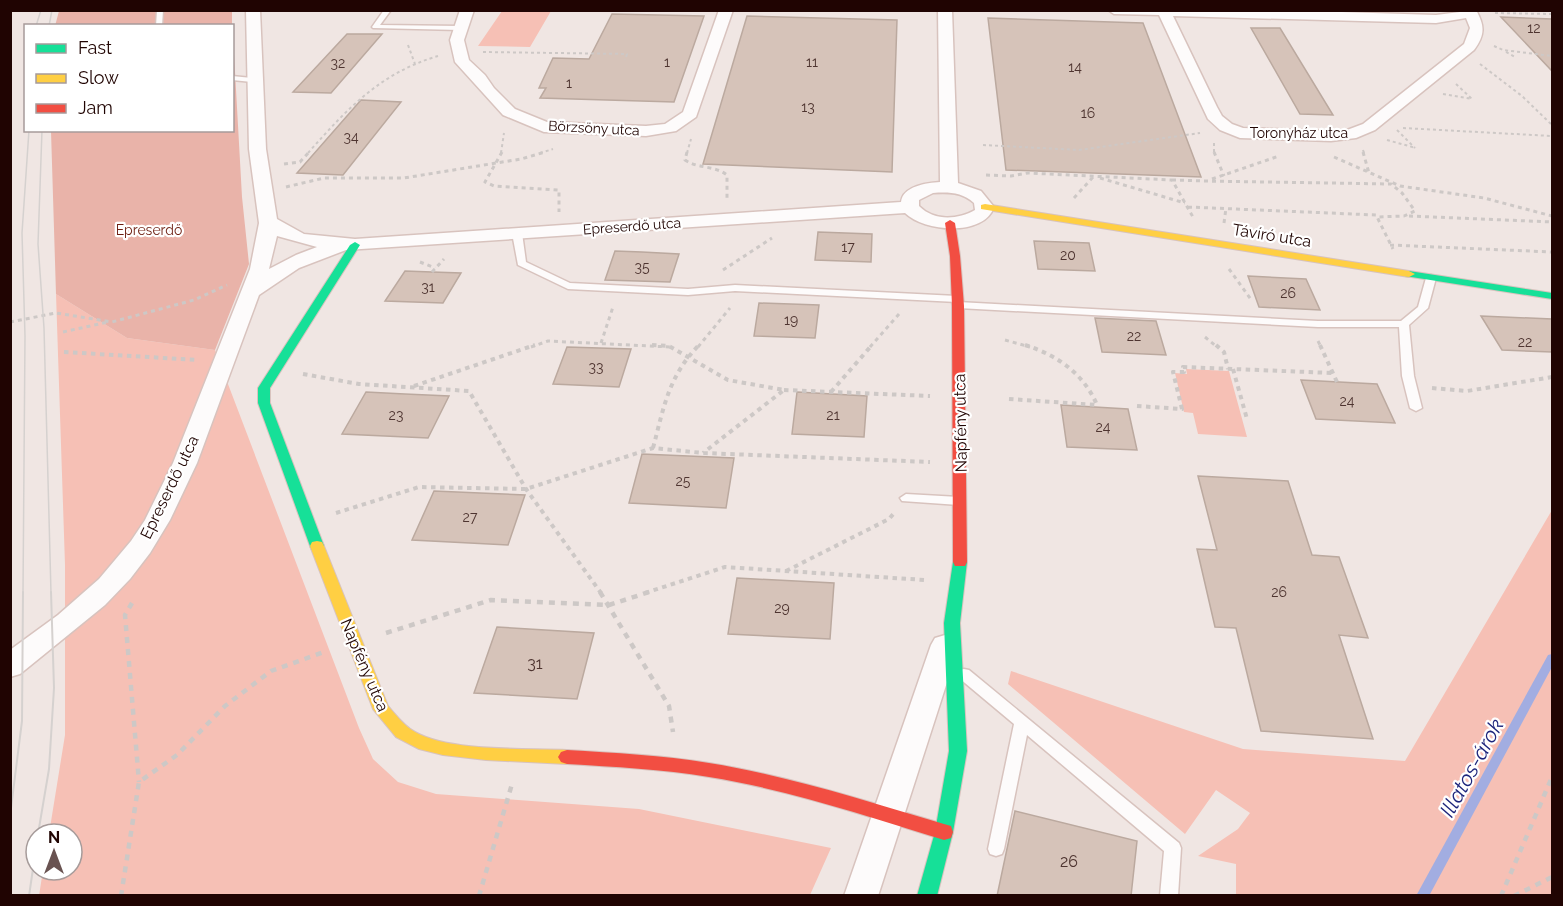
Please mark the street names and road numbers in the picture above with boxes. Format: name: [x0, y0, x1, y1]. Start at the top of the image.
street label: Börzsöny utca: [548, 118, 640, 138]
street label: Toronyház utca: [1250, 125, 1348, 141]
street label: Epreserdő utca: [582, 215, 682, 237]
street label: Távíró utca: [1231, 220, 1313, 251]
street label: Napfény utca: [950, 373, 971, 473]
street label: Epreserdő utca: [136, 432, 203, 542]
street label: Napfény utca: [336, 616, 393, 714]

